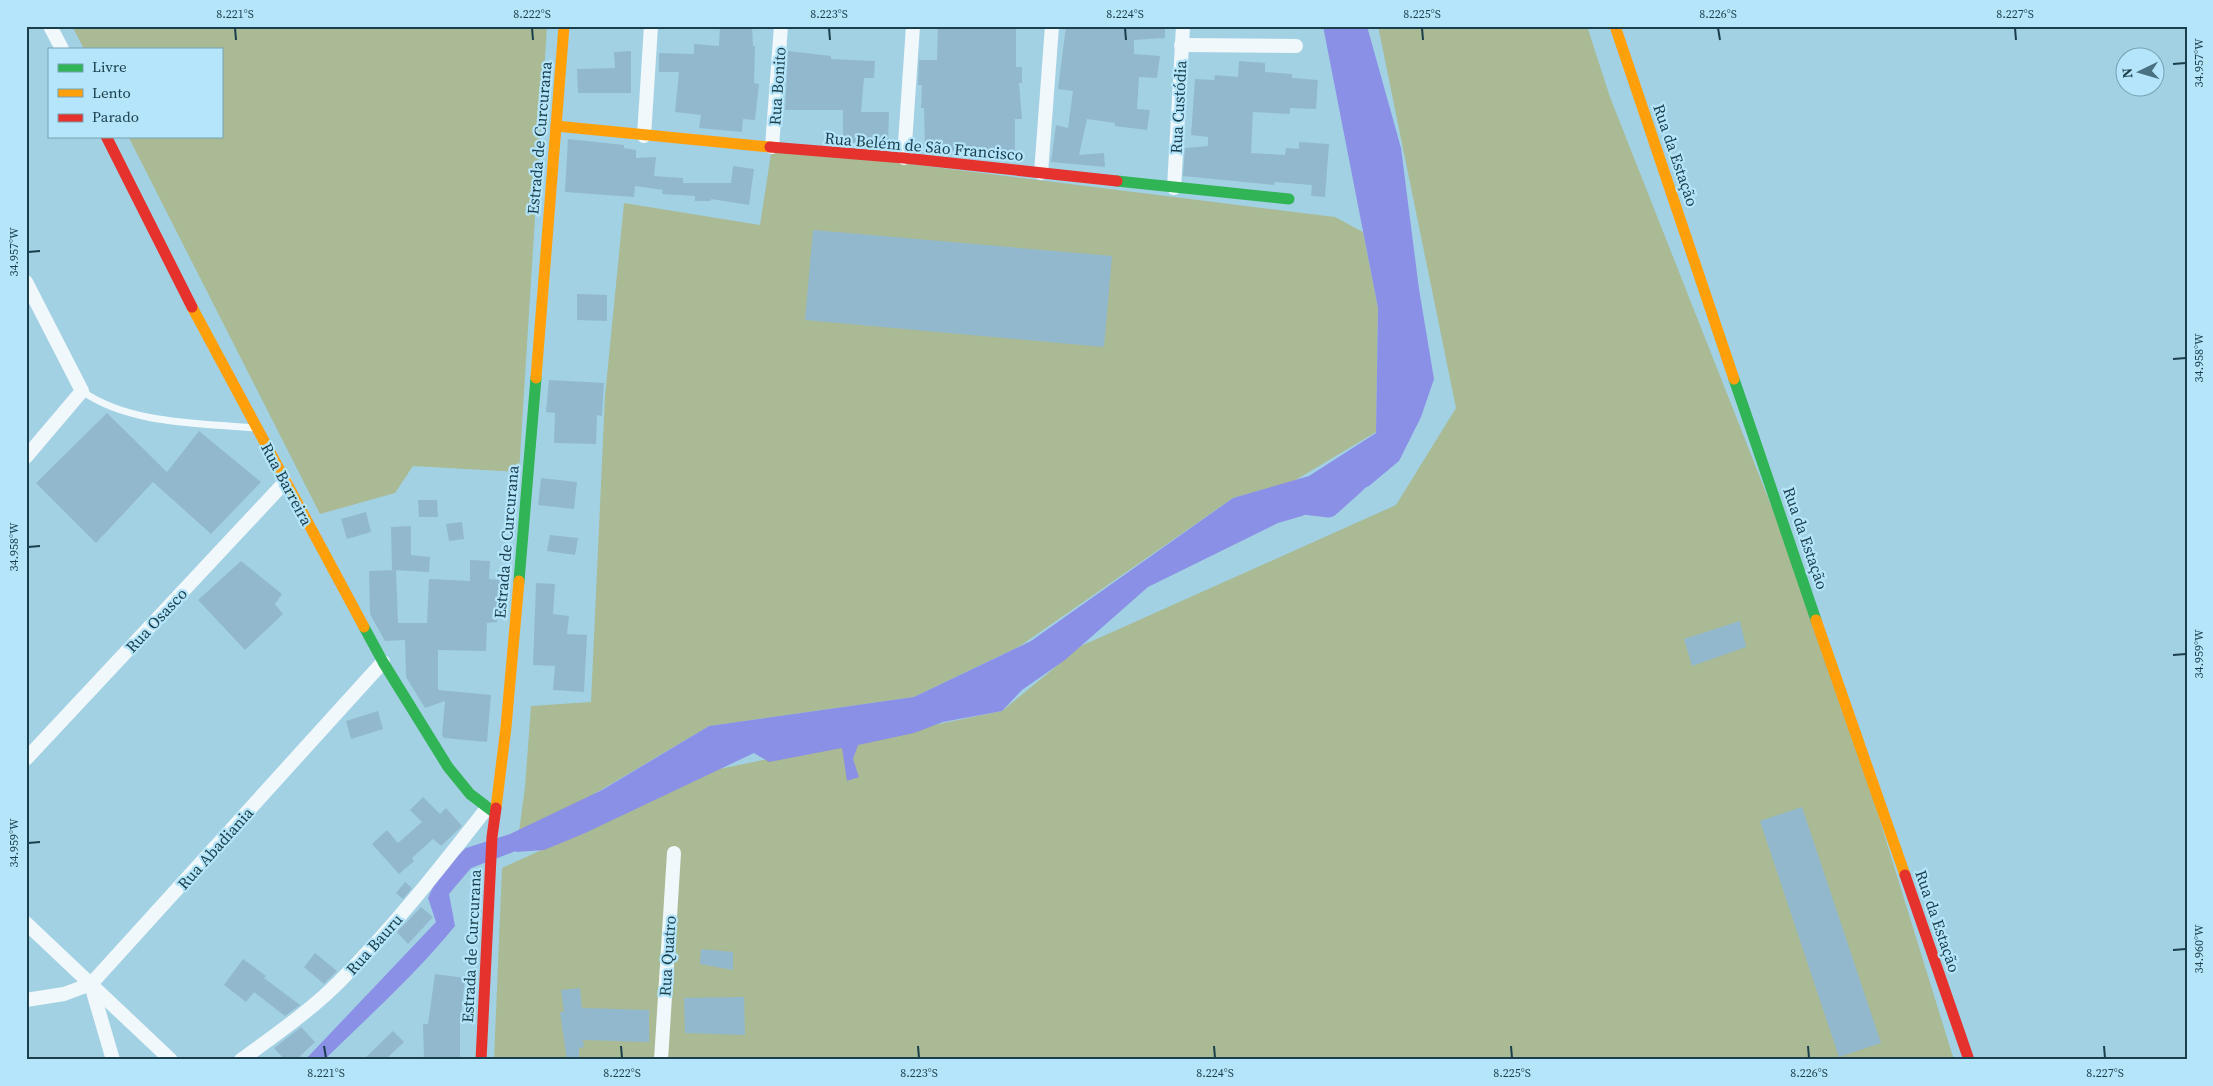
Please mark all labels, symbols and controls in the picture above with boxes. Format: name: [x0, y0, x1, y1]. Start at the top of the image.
text: 8.221°S: [216, 6, 254, 22]
text: 8.222°S: [513, 6, 551, 22]
text: 8.223°S: [810, 6, 848, 22]
text: 8.224°S: [1106, 6, 1144, 22]
text: 8.225°S: [1403, 6, 1441, 22]
text: 8.226°S: [1699, 6, 1737, 22]
text: 8.227°S: [1996, 6, 2034, 22]
text: 34.957°W: [2191, 38, 2207, 88]
street label: Rua Bonito: [763, 46, 791, 126]
legend: [48, 48, 222, 138]
north arrow: [2116, 48, 2166, 98]
text: Livre: [92, 56, 127, 77]
street label: Rua Custódia: [1165, 59, 1191, 154]
street label: Estrada de Curcurana: [521, 60, 557, 216]
text: N: [2117, 67, 2137, 79]
text: Lento: [92, 82, 131, 103]
street label: Rua da Estação: [1648, 101, 1704, 209]
text: Parado: [92, 106, 139, 127]
street label: Rua Belém de São Francisco: [824, 126, 1025, 166]
text: 34.957°W: [6, 227, 22, 277]
text: 34.958°W: [2191, 333, 2207, 383]
street label: Rua Barreira: [256, 439, 318, 530]
street label: Estrada de Curcurana: [488, 464, 524, 620]
street label: Rua da Estação: [1778, 484, 1834, 592]
text: 34.958°W: [6, 522, 22, 572]
street label: Rua Osasco: [120, 583, 192, 657]
text: 34.959°W: [2191, 629, 2207, 679]
street label: Rua Abadiania: [172, 801, 259, 894]
text: 34.959°W: [6, 818, 22, 868]
street label: Rua da Estação: [1910, 867, 1966, 975]
street label: Estrada de Curcurana: [456, 868, 486, 1023]
street label: Rua Bauru: [341, 909, 407, 979]
street label: Rua Quatro: [653, 915, 681, 997]
text: 34.960°W: [2191, 924, 2207, 974]
text: 8.221°S: [307, 1065, 345, 1081]
text: 8.222°S: [603, 1065, 641, 1081]
text: 8.223°S: [900, 1065, 938, 1081]
text: 8.224°S: [1196, 1065, 1234, 1081]
text: 8.225°S: [1493, 1065, 1531, 1081]
text: 8.226°S: [1790, 1065, 1828, 1081]
text: 8.227°S: [2086, 1065, 2124, 1081]

